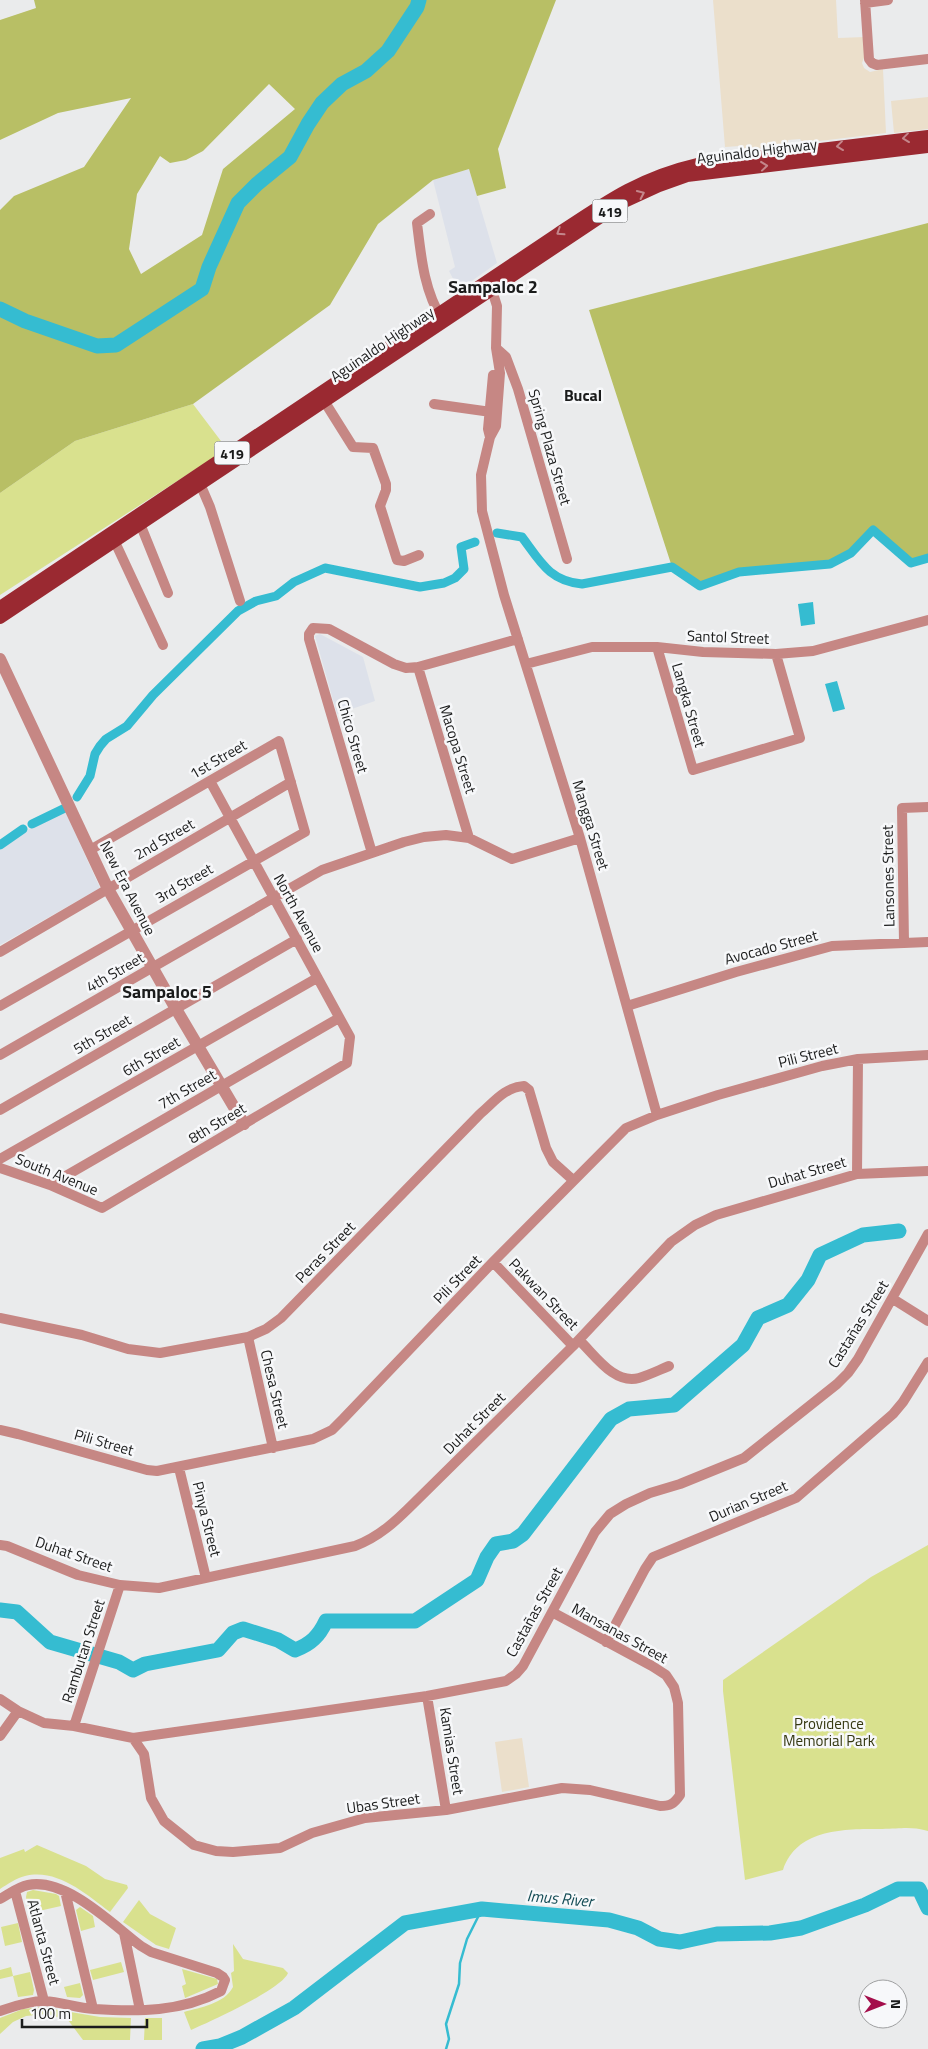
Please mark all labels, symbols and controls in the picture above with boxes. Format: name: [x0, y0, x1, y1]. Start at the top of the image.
street label: Aguinaldo Highway: [695, 132, 819, 170]
one-way arrow: [902, 132, 910, 143]
one-way arrow: [835, 140, 843, 151]
one-way arrow: [760, 161, 768, 172]
one-way arrow: [636, 190, 645, 200]
road number: 419: [592, 200, 628, 222]
one-way arrow: [556, 226, 566, 235]
district label: Sampaloc 2: [448, 273, 538, 300]
street label: Aguinaldo Highway: [325, 301, 439, 387]
district label: Bucal: [564, 383, 602, 407]
street label: Spring Plaza Street: [522, 386, 578, 508]
road number: 419: [214, 442, 250, 464]
street label: Santol Street: [686, 624, 770, 650]
street label: Langka Street: [666, 660, 712, 751]
street label: Chico Street: [331, 696, 375, 776]
street label: Macopa Street: [434, 702, 483, 797]
street label: 1st Street: [185, 733, 251, 785]
street label: Mangga Street: [566, 777, 616, 874]
street label: 2nd Street: [130, 812, 199, 866]
street label: Lansones Street: [876, 824, 900, 927]
street label: New Era Avenue: [94, 837, 162, 939]
street label: 3rd Street: [151, 857, 218, 909]
street label: North Avenue: [268, 870, 330, 956]
street label: Avocado Street: [722, 923, 821, 970]
street label: 4th Street: [82, 946, 149, 998]
district label: Sampaloc 5: [122, 978, 212, 1005]
street label: 5th Street: [69, 1008, 136, 1060]
street label: 6th Street: [118, 1030, 185, 1082]
street label: Pili Street: [776, 1036, 841, 1074]
street label: 7th Street: [154, 1063, 221, 1115]
street label: 8th Street: [184, 1096, 251, 1149]
street label: South Avenue: [12, 1147, 102, 1201]
street label: Duhat Street: [765, 1150, 850, 1194]
street label: Peras Street: [290, 1215, 361, 1288]
street label: Pili Street: [428, 1249, 487, 1309]
street label: Pakwan Street: [504, 1253, 585, 1336]
street label: Castañas Street: [822, 1275, 895, 1372]
street label: Chesa Street: [255, 1347, 295, 1431]
street label: Duhat Street: [437, 1386, 511, 1460]
street label: Pili Street: [72, 1423, 137, 1462]
street label: Durian Street: [705, 1474, 792, 1528]
street label: Pinya Street: [187, 1479, 228, 1560]
street label: Duhat Street: [32, 1530, 116, 1578]
street label: Castañas Street: [500, 1562, 569, 1661]
street label: Rambutan Street: [55, 1595, 111, 1706]
street label: Mansanas Street: [568, 1597, 673, 1669]
street label: Kamias Street: [434, 1706, 470, 1797]
park label: Providence Memorial Park: [783, 1712, 875, 1752]
street label: Ubas Street: [345, 1786, 422, 1820]
water label: Imus River: [526, 1883, 596, 1913]
street label: Atlanta Street: [22, 1897, 67, 1988]
north arrow: [858, 1979, 908, 2029]
scale bar: [22, 1996, 148, 2028]
text: N: [886, 1999, 907, 2009]
text: 100 m: [30, 2002, 71, 2025]

